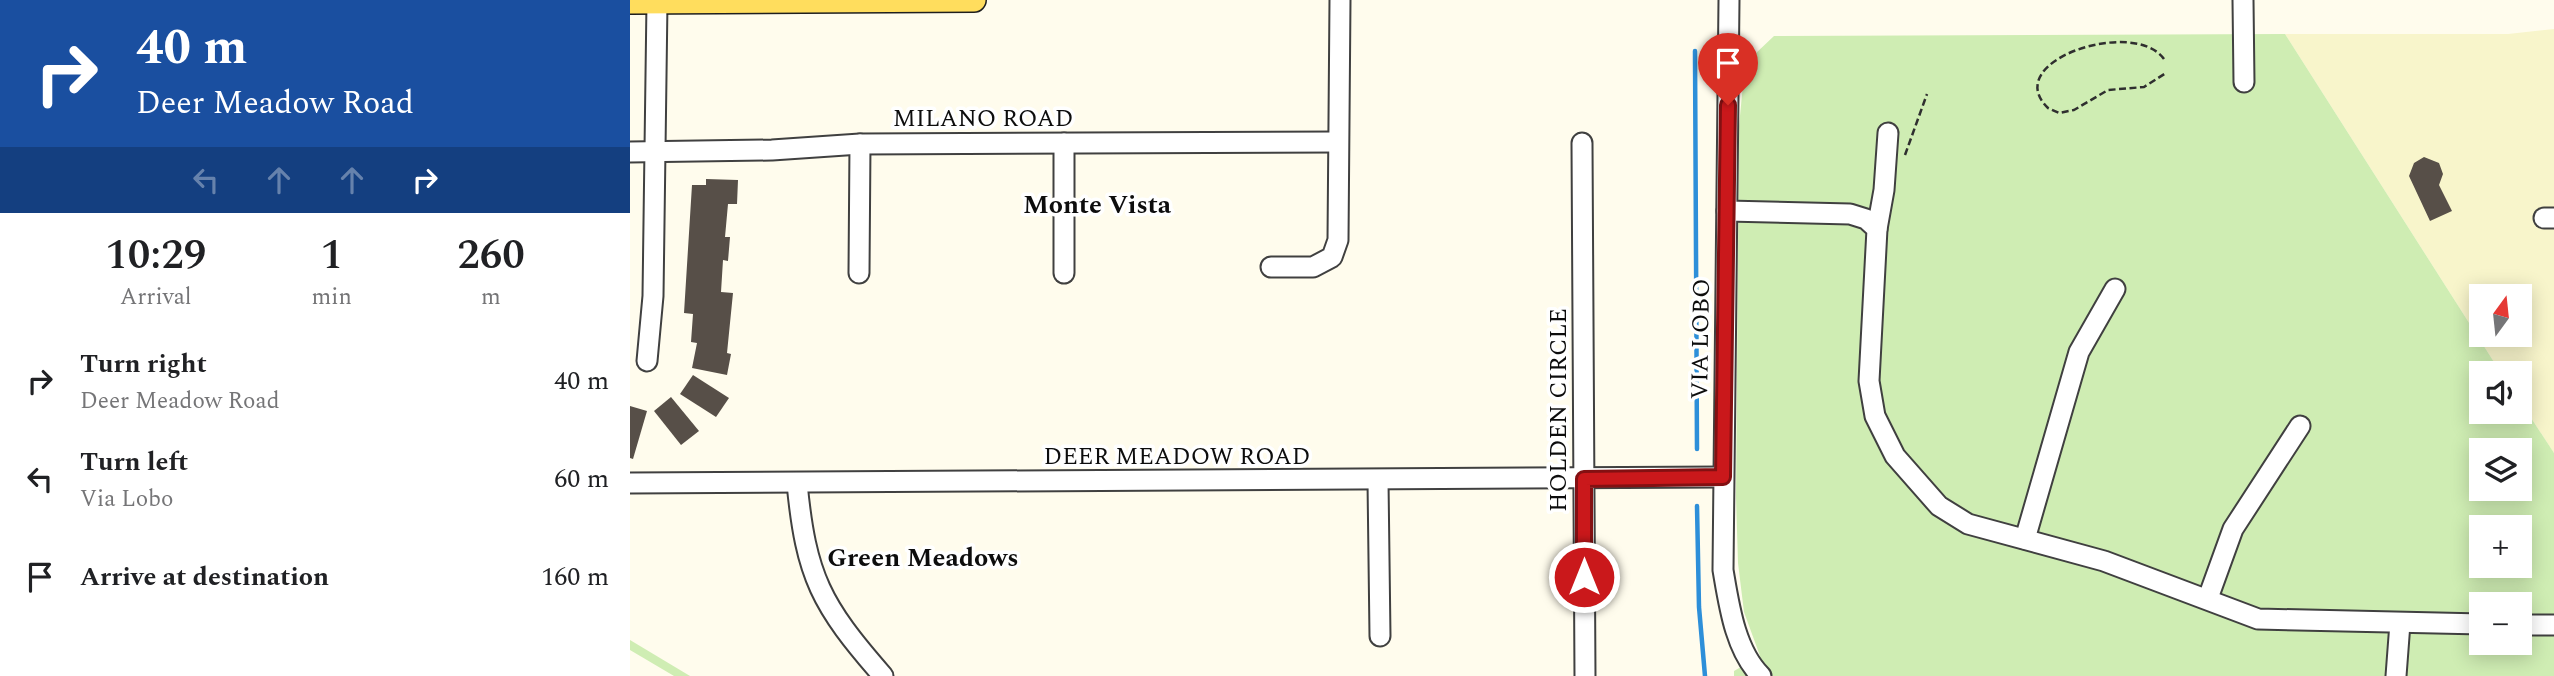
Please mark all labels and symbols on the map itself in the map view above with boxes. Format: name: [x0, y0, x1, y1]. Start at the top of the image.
pin: [1698, 33, 1758, 105]
street label: MILANO ROAD: [893, 101, 1073, 137]
district label: Monte Vista: [1023, 185, 1172, 225]
street label: VIA LOBO: [1682, 278, 1720, 400]
north arrow: [2469, 284, 2532, 346]
street label: HOLDEN CIRCLE: [1541, 308, 1577, 512]
street label: DEER MEADOW ROAD: [1044, 439, 1310, 475]
district label: Green Meadows: [827, 538, 1019, 578]
position arrow: [1547, 540, 1621, 614]

